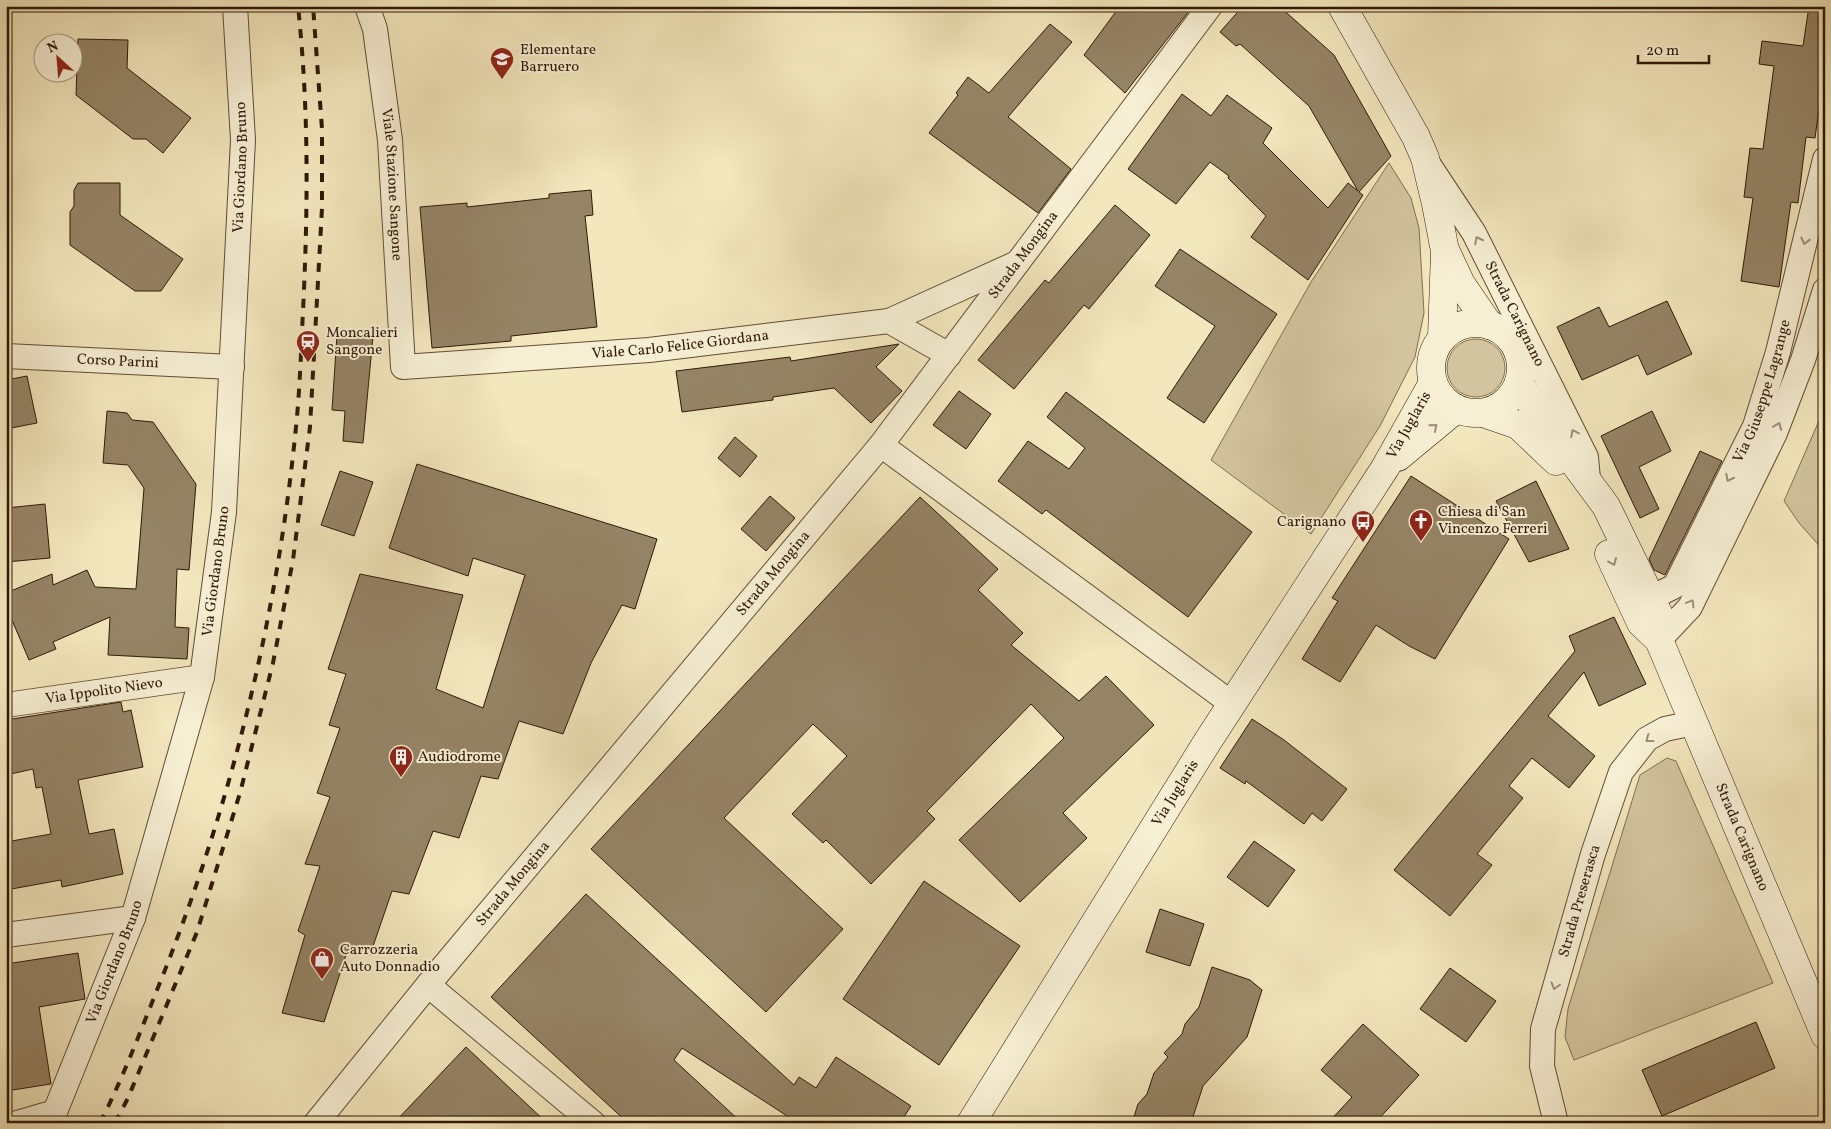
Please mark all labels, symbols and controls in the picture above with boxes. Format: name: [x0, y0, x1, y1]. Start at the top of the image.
north arrow: [32, 32, 82, 82]
scale bar: [1638, 32, 1710, 64]
text: N: [44, 37, 62, 58]
place label: Elementare Barruero: [520, 40, 596, 78]
text: 20 m: [1646, 41, 1679, 62]
school or university icon: Elementare Barruero: [489, 46, 515, 80]
street label: Via Giordano Bruno: [228, 101, 254, 233]
street label: Viale Stazione Sangone: [375, 107, 407, 261]
street label: Strada Mongina: [983, 206, 1063, 304]
one-way arrow: [1800, 236, 1811, 245]
one-way arrow: [1474, 237, 1484, 246]
street label: Strada Carignano: [1479, 258, 1550, 370]
street label: Via Giuseppe Lagrange: [1728, 317, 1796, 466]
place label: Moncalieri Sangone: [326, 323, 398, 361]
street label: Viale Carlo Felice Giordana: [591, 325, 770, 364]
station icon: Moncalieri Sangone: [295, 329, 321, 363]
street label: Corso Parini: [76, 349, 159, 374]
street label: Via Juglaris: [1382, 387, 1437, 463]
one-way arrow: [1772, 422, 1782, 431]
one-way arrow: [1429, 424, 1438, 433]
one-way arrow: [1570, 429, 1580, 438]
one-way arrow: [1725, 473, 1735, 482]
place label: Chiesa di San Vincenzo Ferreri: [1438, 502, 1548, 540]
street label: Via Giordano Bruno: [197, 506, 235, 638]
church icon: Chiesa di San Vincenzo Ferreri: [1408, 508, 1434, 542]
bus stop icon: Carignano: [1350, 509, 1376, 543]
place label: Carignano: [1277, 512, 1346, 533]
street label: Strada Mongina: [731, 526, 815, 621]
one-way arrow: [1607, 557, 1618, 566]
one-way arrow: [1685, 600, 1695, 609]
street label: Via Ippolito Nievo: [44, 672, 164, 710]
one-way arrow: [1645, 733, 1655, 742]
building icon: Audiodrome: [388, 744, 414, 778]
place label: Audiodrome: [418, 747, 501, 768]
street label: Via Juglaris: [1147, 756, 1204, 831]
street label: Strada Carignano: [1710, 780, 1774, 894]
street label: Strada Mongina: [471, 836, 555, 931]
street label: Strada Preserasca: [1554, 842, 1606, 960]
street label: Via Giordano Bruno: [81, 898, 148, 1027]
place label: Carrozzeria Auto Donnadio: [340, 940, 440, 978]
shop icon: Carrozzeria Auto Donnadio: [309, 946, 335, 980]
one-way arrow: [1550, 981, 1560, 989]

